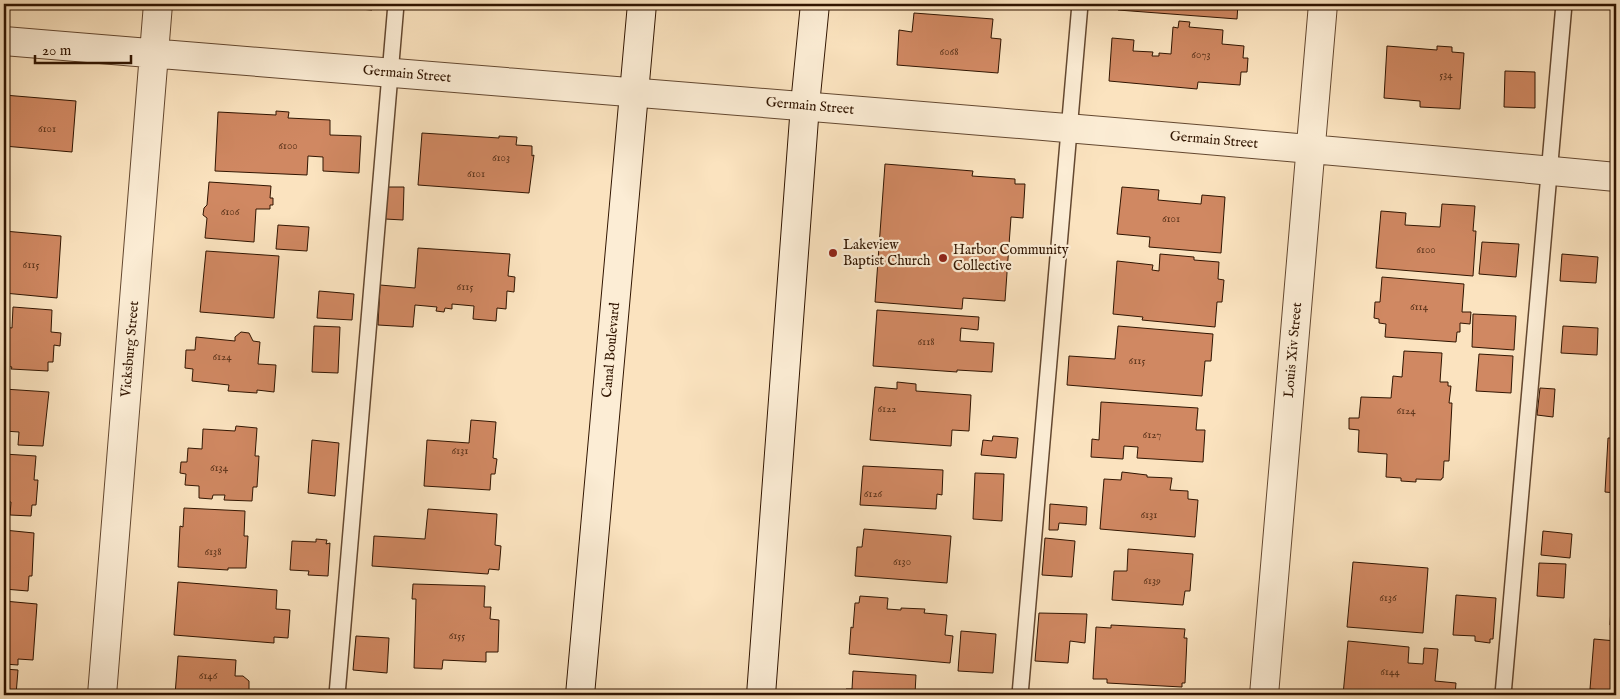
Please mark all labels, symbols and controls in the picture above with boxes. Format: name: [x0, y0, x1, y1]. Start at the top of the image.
scale bar: [35, 32, 131, 64]
text: 20 m: [42, 41, 72, 60]
house number: 6068: [940, 45, 959, 59]
house number: 6073: [1191, 48, 1211, 62]
street label: Germain Street: [362, 61, 452, 87]
house number: 534: [1439, 68, 1453, 82]
street label: Germain Street: [765, 93, 855, 119]
house number: 6101: [38, 122, 56, 136]
street label: Germain Street: [1169, 127, 1259, 153]
house number: 6100: [278, 139, 298, 153]
house number: 6103: [492, 151, 510, 165]
house number: 6101: [467, 167, 485, 181]
house number: 6106: [221, 205, 240, 219]
house number: 6101: [1162, 212, 1180, 226]
place label: Lakeview Baptist Church: [843, 236, 931, 270]
place label: Harbor Community Collective: [953, 241, 1069, 275]
house number: 6100: [1416, 243, 1436, 257]
marker: Lakeview Baptist Church: [827, 247, 839, 259]
marker: Harbor Community Collective: [937, 252, 949, 264]
house number: 6115: [23, 258, 39, 272]
house number: 6115: [457, 280, 473, 294]
street label: Vicksburg Street: [117, 300, 143, 399]
house number: 6114: [1410, 300, 1429, 314]
street label: Canal Boulevard: [598, 301, 624, 398]
street label: Louis Xiv Street: [1280, 301, 1306, 398]
house number: 6118: [917, 335, 935, 349]
house number: 6124: [212, 350, 232, 364]
house number: 6115: [1129, 354, 1145, 368]
house number: 6122: [878, 402, 897, 416]
house number: 6124: [1396, 404, 1416, 418]
house number: 6127: [1143, 428, 1161, 442]
house number: 6131: [452, 444, 468, 458]
house number: 6134: [210, 461, 229, 475]
house number: 6126: [864, 487, 883, 501]
house number: 6131: [1141, 508, 1157, 522]
house number: 6138: [204, 545, 222, 559]
house number: 6130: [893, 555, 911, 569]
house number: 6139: [1143, 574, 1161, 588]
house number: 6136: [1379, 591, 1397, 605]
house number: 6155: [449, 629, 465, 643]
house number: 6144: [1380, 665, 1400, 679]
house number: 6146: [199, 669, 218, 683]

